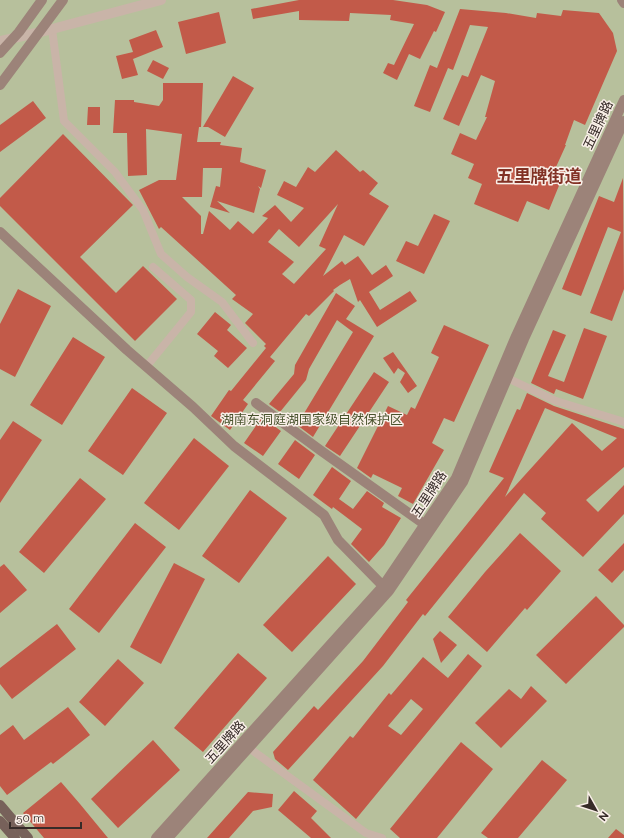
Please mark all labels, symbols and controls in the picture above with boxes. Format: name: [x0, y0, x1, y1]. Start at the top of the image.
street label: 五里牌路: [580, 98, 616, 152]
district label: 五里牌街道: [497, 166, 582, 186]
park label: 湖南东洞庭湖国家级自然保护区: [221, 412, 403, 427]
street label: 五里牌路: [409, 468, 449, 520]
street label: 五里牌路: [202, 718, 248, 766]
north arrow: [576, 790, 616, 830]
scale bar: [10, 804, 81, 830]
text: N: [596, 809, 611, 823]
text: 50 m: [16, 811, 44, 825]

